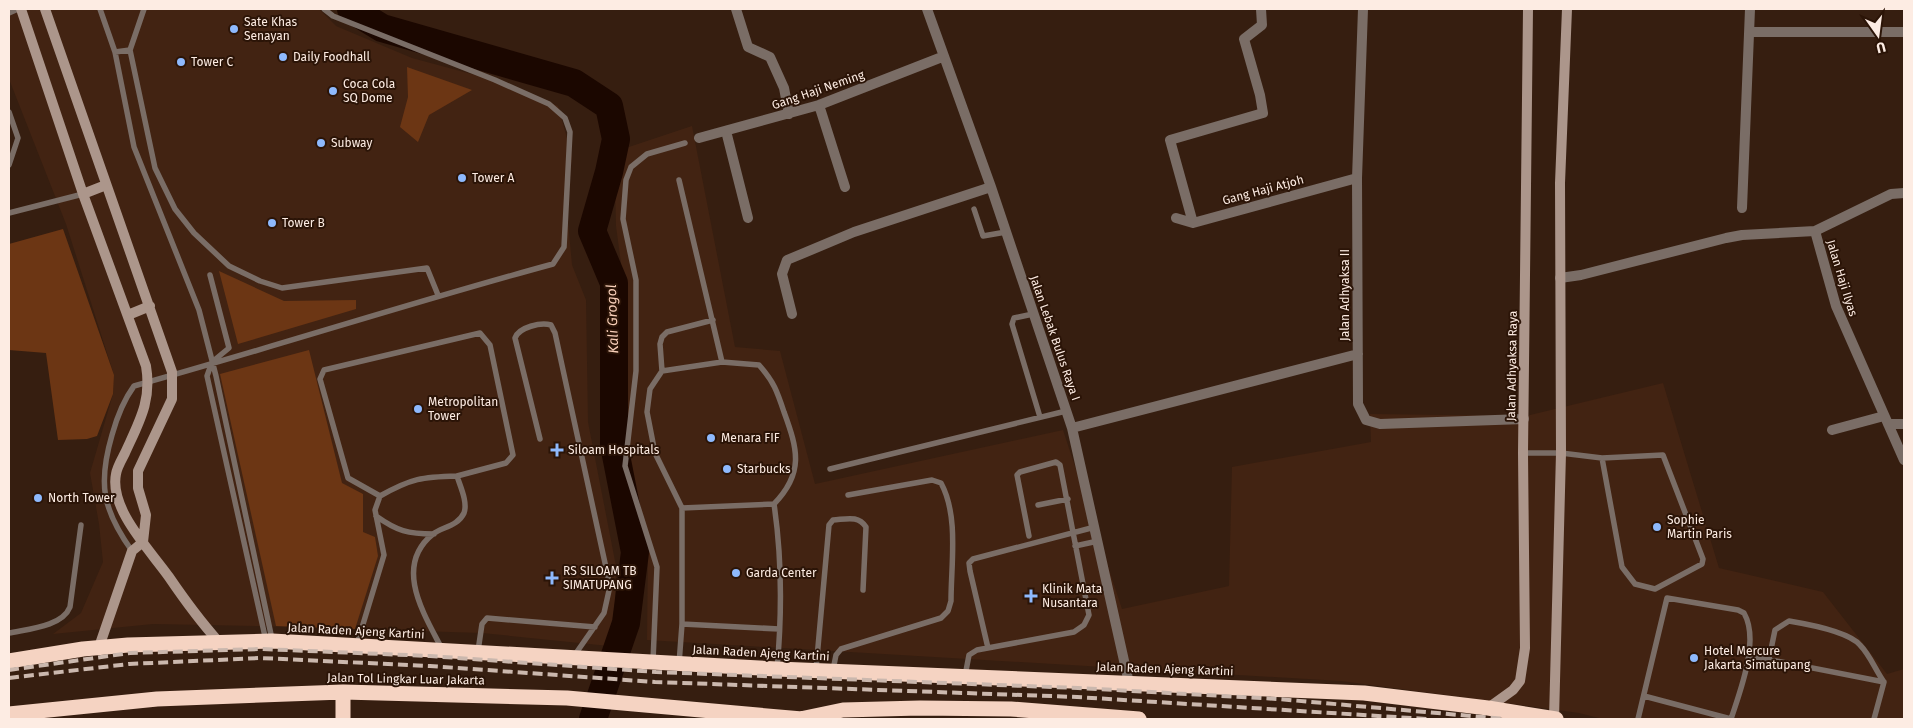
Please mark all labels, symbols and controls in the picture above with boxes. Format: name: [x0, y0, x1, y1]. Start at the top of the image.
north arrow: [1853, 10, 1903, 60]
place label: Sate Khas Senayan: [244, 15, 297, 43]
marker: Sate Khas Senayan: [228, 23, 240, 35]
text: U: [1875, 38, 1888, 56]
place label: Daily Foodhall: [293, 50, 371, 64]
marker: Daily Foodhall: [277, 51, 289, 63]
place label: Tower C: [191, 55, 234, 69]
marker: Tower C: [175, 56, 187, 68]
street label: Gang Haji Neming: [770, 67, 867, 112]
place label: Coca Cola SQ Dome: [343, 77, 395, 105]
marker: Coca Cola SQ Dome: [327, 85, 339, 97]
place label: Subway: [331, 136, 372, 150]
marker: Subway: [315, 137, 327, 149]
place label: Tower A: [472, 171, 515, 185]
marker: Tower A: [456, 172, 468, 184]
street label: Gang Haji Atjoh: [1221, 172, 1305, 208]
place label: Tower B: [282, 216, 325, 230]
marker: Tower B: [266, 217, 278, 229]
street label: Jalan Haji Ilyas: [1824, 238, 1860, 318]
street label: Jalan Adhyaksa II: [1338, 249, 1352, 341]
street label: Jalan Lebak Bulus Raya I: [1027, 274, 1083, 402]
water label: Kali Grogol: [603, 284, 622, 354]
street label: Jalan Adhyaksa Raya: [1504, 311, 1520, 421]
place label: Metropolitan Tower: [428, 395, 498, 423]
marker: Metropolitan Tower: [412, 403, 424, 415]
place label: Menara FIF: [721, 431, 780, 445]
marker: Menara FIF: [705, 432, 717, 444]
marker: Siloam Hospitals: [550, 443, 564, 457]
place label: Siloam Hospitals: [568, 443, 660, 457]
place label: Starbucks: [737, 462, 791, 476]
marker: Starbucks: [721, 463, 733, 475]
place label: North Tower: [48, 491, 115, 505]
marker: North Tower: [32, 492, 44, 504]
place label: Sophie Martin Paris: [1667, 513, 1732, 541]
marker: Sophie Martin Paris: [1651, 521, 1663, 533]
place label: RS SILOAM TB SIMATUPANG: [563, 564, 637, 592]
place label: Garda Center: [746, 566, 817, 580]
marker: Garda Center: [730, 567, 742, 579]
marker: RS SILOAM TB SIMATUPANG: [545, 571, 559, 585]
place label: Klinik Mata Nusantara: [1042, 582, 1102, 610]
marker: Klinik Mata Nusantara: [1024, 589, 1038, 603]
street label: Jalan Raden Ajeng Kartini: [287, 620, 425, 642]
street label: Jalan Raden Ajeng Kartini: [692, 642, 830, 664]
place label: Hotel Mercure Jakarta Simatupang: [1704, 644, 1811, 672]
marker: Hotel Mercure Jakarta Simatupang: [1688, 652, 1700, 664]
street label: Jalan Raden Ajeng Kartini: [1096, 660, 1234, 678]
street label: Jalan Tol Lingkar Luar Jakarta: [327, 671, 485, 687]

